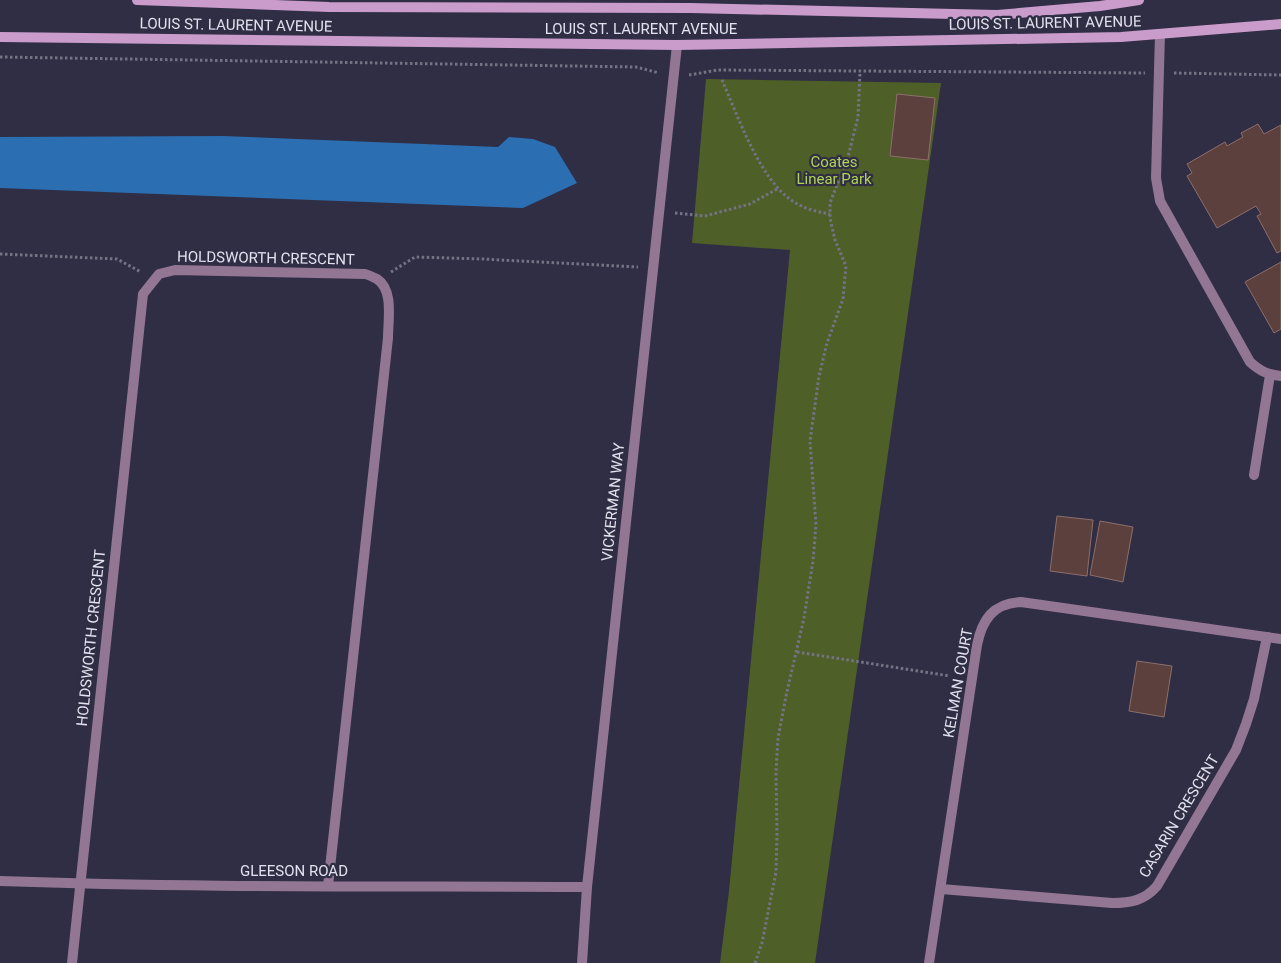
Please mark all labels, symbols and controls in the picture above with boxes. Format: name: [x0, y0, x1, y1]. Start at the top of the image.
street label: LOUIS ST. LAURENT AVENUE: [948, 12, 1142, 34]
street label: LOUIS ST. LAURENT AVENUE: [139, 14, 333, 36]
street label: LOUIS ST. LAURENT AVENUE: [545, 20, 738, 38]
park label: Coates Linear Park: [796, 153, 872, 188]
street label: HOLDSWORTH CRESCENT: [177, 247, 355, 269]
street label: VICKERMAN WAY: [598, 442, 628, 562]
street label: HOLDSWORTH CRESCENT: [73, 549, 109, 727]
street label: KELMAN COURT: [940, 627, 976, 739]
street label: CASARIN CRESCENT: [1135, 751, 1223, 881]
street label: GLEESON ROAD: [240, 862, 348, 880]

